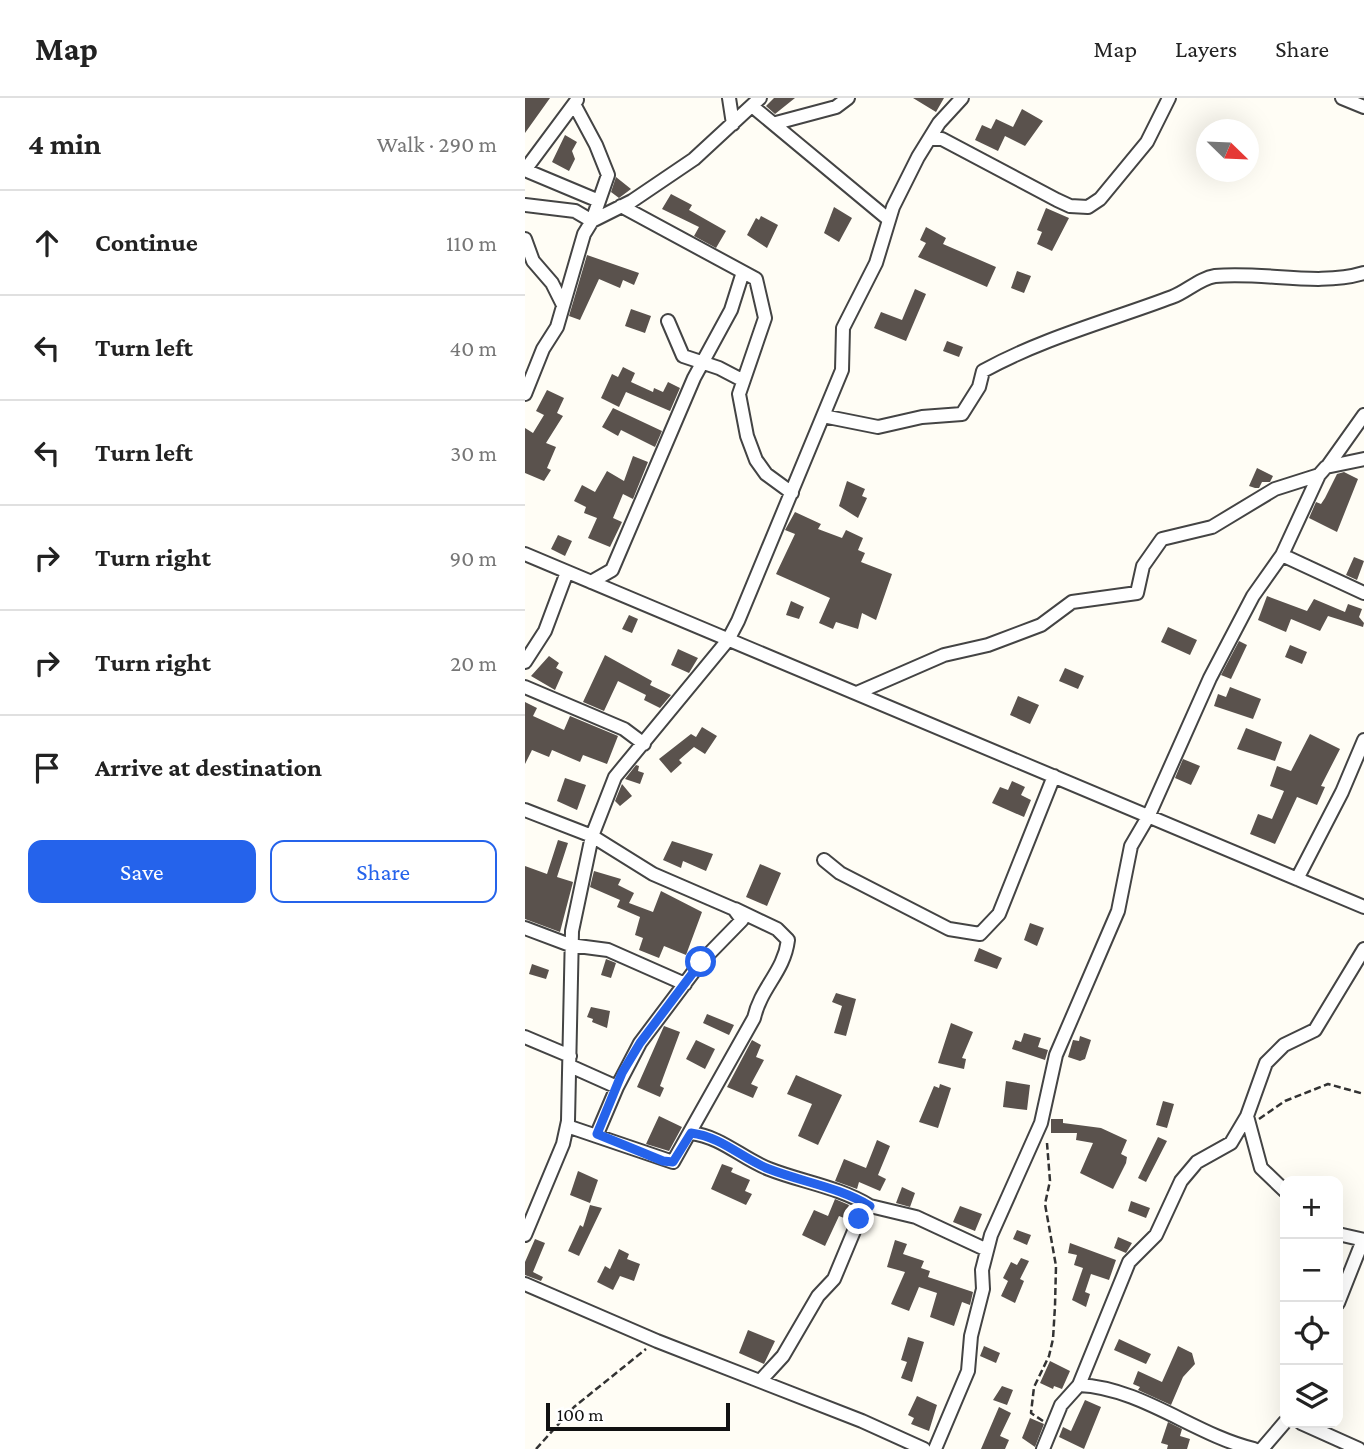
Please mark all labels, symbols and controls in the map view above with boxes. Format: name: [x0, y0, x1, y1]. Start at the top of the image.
text: Map: [35, 30, 98, 67]
text: Map: [1093, 35, 1137, 62]
text: Layers: [1175, 35, 1237, 62]
text: Share: [1275, 35, 1329, 62]
north arrow: [1196, 119, 1259, 182]
text: 4 min: [28, 127, 101, 160]
text: Walk · 290 m: [377, 131, 497, 157]
icon: ahead: [28, 224, 66, 262]
text: Continue: [95, 228, 198, 257]
text: 110 m: [446, 230, 497, 256]
icon: left: [28, 329, 66, 367]
text: Turn left: [95, 333, 193, 362]
text: 40 m: [449, 335, 497, 361]
icon: left: [28, 434, 66, 472]
text: Turn left: [95, 438, 193, 467]
text: 30 m: [450, 440, 497, 466]
icon: right: [28, 539, 66, 577]
text: Turn right: [95, 543, 211, 572]
text: 90 m: [450, 545, 497, 571]
icon: right: [28, 644, 66, 682]
text: Turn right: [95, 648, 211, 677]
text: 20 m: [450, 650, 497, 676]
icon: arrive: [28, 749, 66, 787]
text: Arrive at destination: [95, 753, 322, 782]
button: Save: [28, 840, 256, 903]
button: Share: [270, 840, 497, 903]
route start: [685, 946, 716, 977]
map controls: [1280, 1176, 1343, 1428]
button: +: [1280, 1176, 1343, 1239]
route end: [843, 1203, 874, 1234]
button: −: [1280, 1239, 1343, 1302]
button: locate: [1280, 1302, 1343, 1365]
button: layers: [1280, 1365, 1343, 1428]
scale bar: [546, 1400, 730, 1432]
text: 100 m: [557, 1404, 604, 1425]

